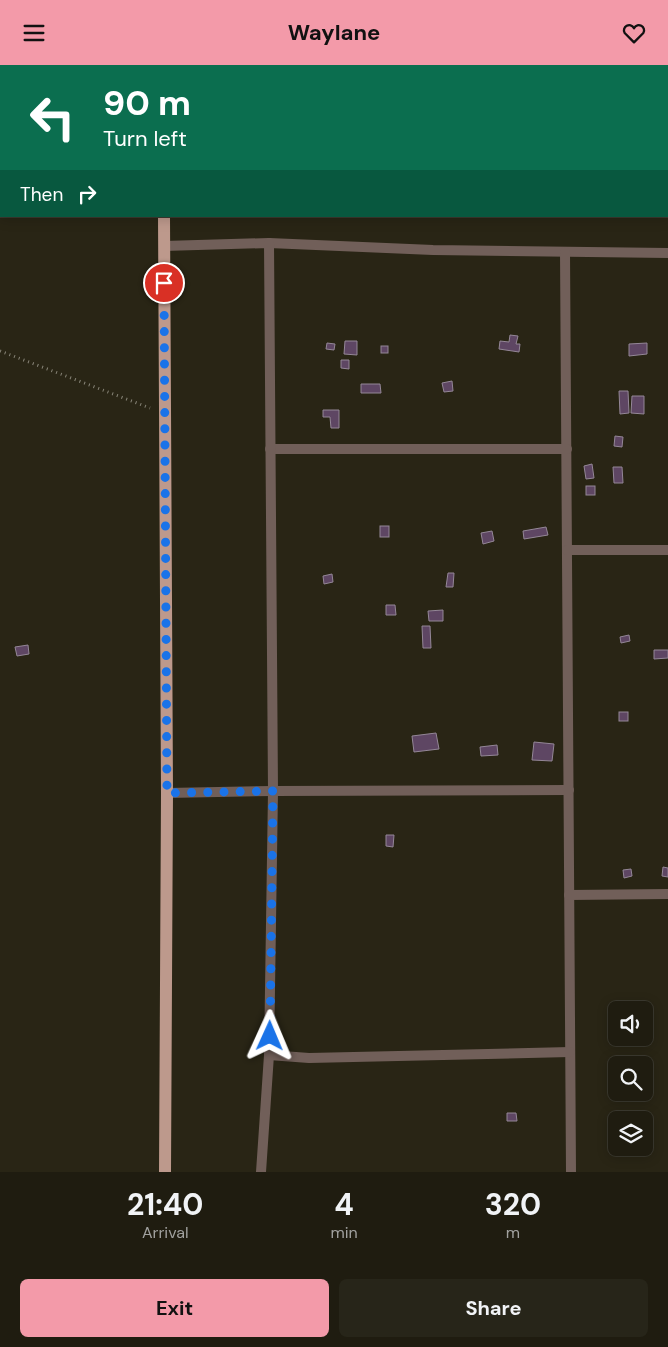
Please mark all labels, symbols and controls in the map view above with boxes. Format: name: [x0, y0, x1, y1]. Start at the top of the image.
text: Waylane: [288, 18, 380, 47]
icon: menu: [20, 19, 48, 47]
icon: heart: [620, 19, 648, 47]
text: 90 m: [103, 80, 191, 126]
icon: left: [20, 85, 85, 150]
text: Turn left: [103, 124, 187, 153]
icon: right: [73, 180, 101, 208]
text: Then: [20, 182, 63, 207]
pin: [143, 262, 185, 304]
icon: arrive: [150, 269, 178, 297]
map controls: [608, 1001, 653, 1156]
button: sound: [608, 1001, 653, 1046]
position arrow: [243, 1009, 295, 1061]
button: search: [608, 1056, 653, 1101]
button: layers: [608, 1111, 653, 1156]
text: 21:40: [127, 1185, 203, 1224]
text: 4: [334, 1185, 354, 1224]
text: 320: [485, 1185, 541, 1224]
text: Arrival: [142, 1222, 189, 1243]
text: min: [330, 1222, 358, 1243]
text: m: [506, 1222, 520, 1243]
button: Exit: [20, 1279, 329, 1337]
button: Share: [339, 1279, 648, 1337]

